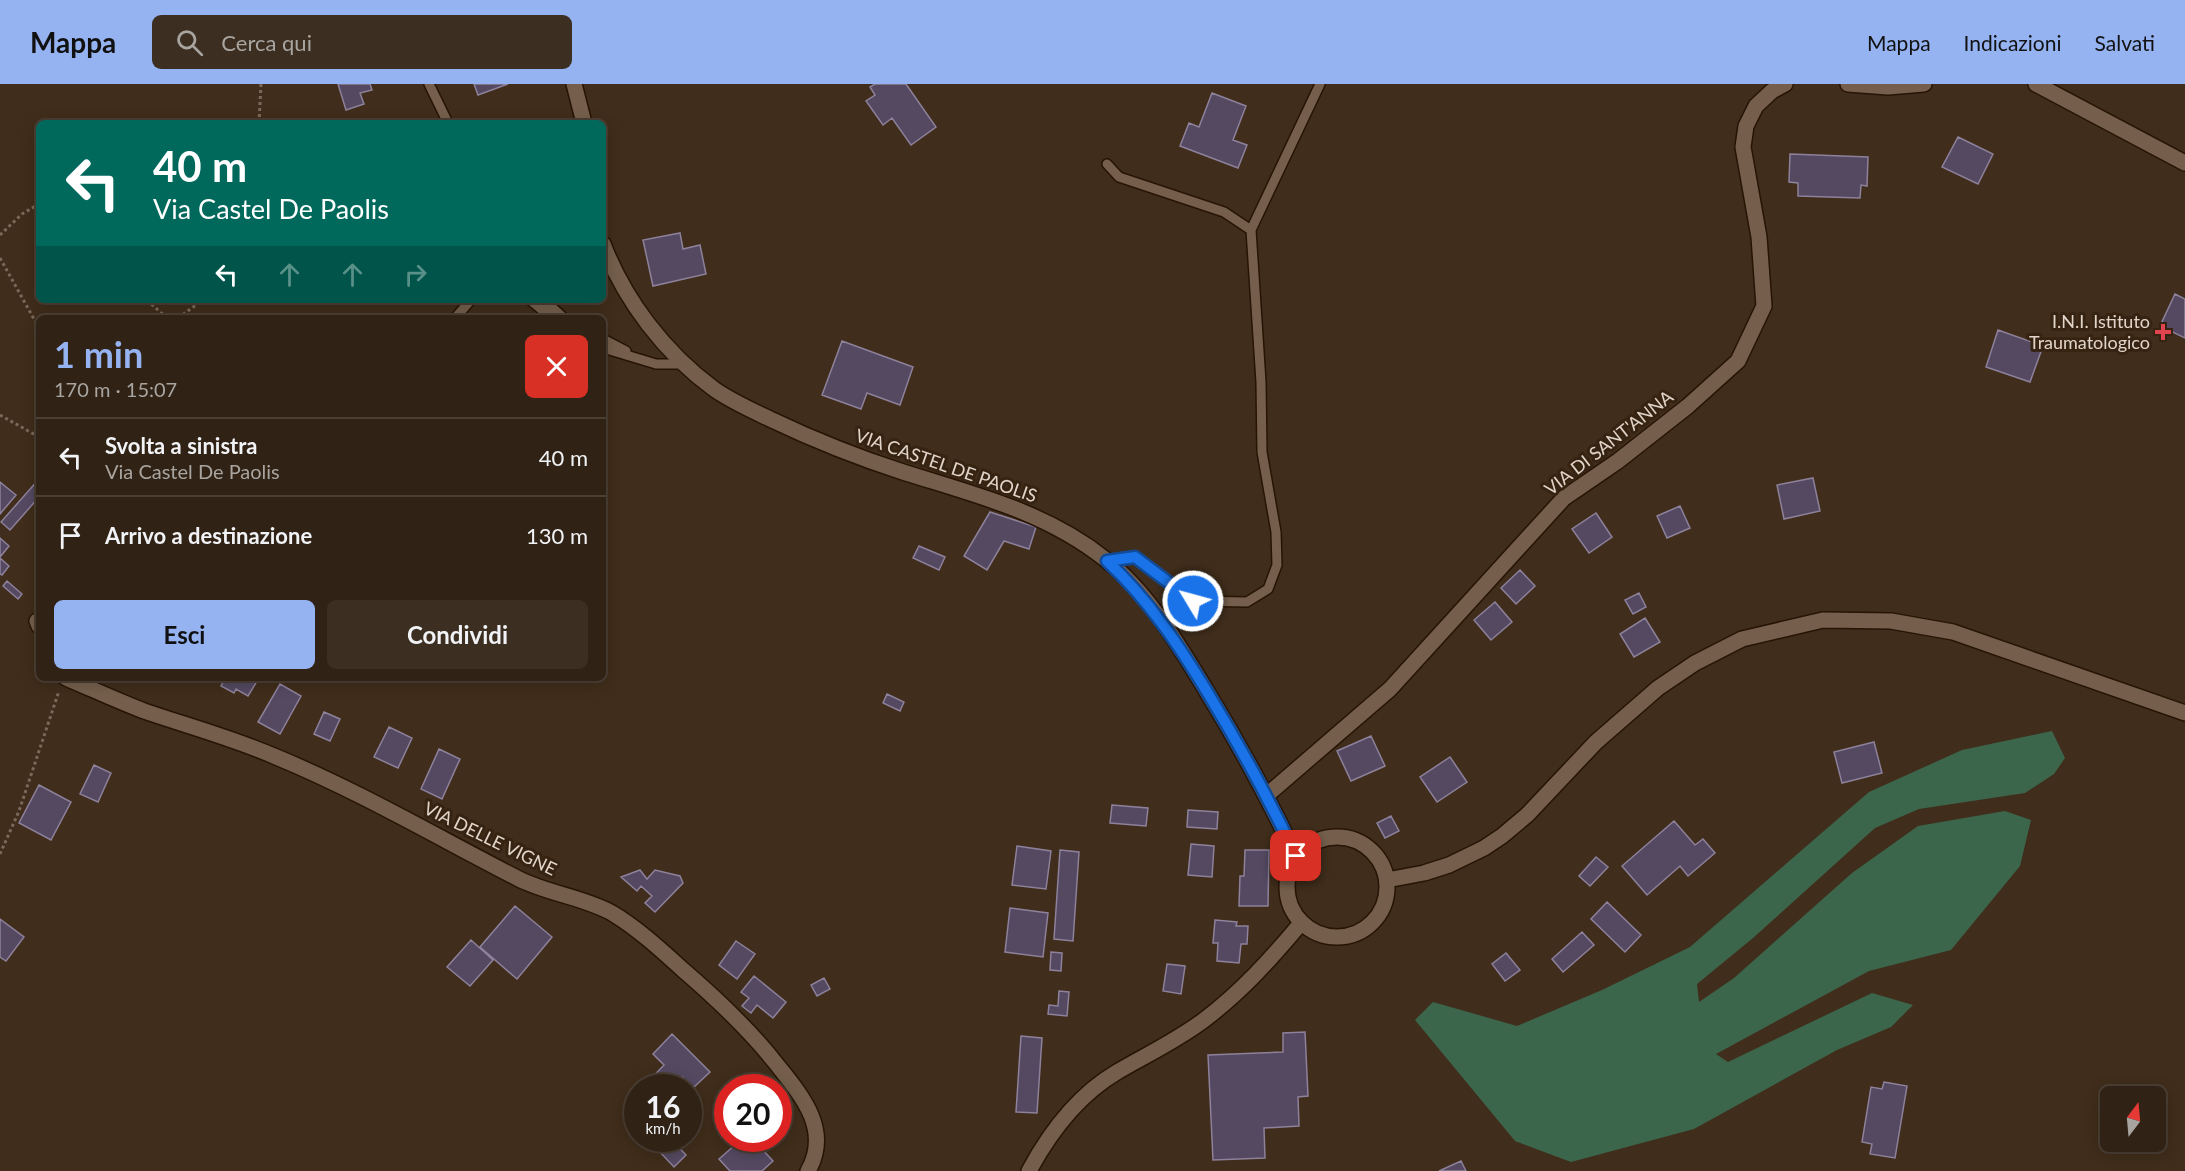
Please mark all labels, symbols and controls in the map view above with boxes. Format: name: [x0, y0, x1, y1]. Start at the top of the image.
search box: [152, 15, 572, 69]
text: Mappa: [30, 25, 116, 59]
icon: search: [173, 26, 206, 59]
text: Cerca qui: [221, 29, 312, 56]
text: Mappa: [1867, 30, 1931, 55]
text: Indicazioni: [1964, 30, 2062, 55]
text: Salvati: [2095, 30, 2155, 55]
text: 40 m: [153, 141, 247, 191]
icon: left: [54, 144, 132, 222]
text: Via Castel De Paolis: [153, 192, 389, 225]
icon: left: [210, 258, 243, 291]
icon: ahead: [273, 258, 306, 291]
icon: ahead: [336, 258, 369, 291]
icon: right: [399, 258, 432, 291]
place label: I.N.I. Istituto Traumatologico: [2029, 310, 2150, 353]
marker: I.N.I. Istituto Traumatologico: [2154, 323, 2172, 341]
text: 1 min: [54, 332, 143, 376]
button: close: [525, 335, 588, 398]
text: 170 m · 15:07: [54, 377, 177, 401]
street label: VIA DI SANT'ANNA: [1540, 385, 1678, 499]
street label: VIA CASTEL DE PAOLIS: [853, 424, 1040, 506]
text: Svolta a sinistra: [105, 432, 257, 459]
icon: left: [54, 441, 87, 474]
text: 40 m: [539, 444, 588, 471]
text: Via Castel De Paolis: [105, 459, 280, 483]
icon: arrive: [54, 519, 87, 552]
text: Arrivo a destinazione: [105, 522, 312, 549]
text: 130 m: [526, 522, 588, 549]
position arrow: [1161, 569, 1225, 633]
button: Esci: [54, 600, 315, 669]
button: Condividi: [327, 600, 588, 669]
street label: VIA DELLE VIGNE: [421, 796, 560, 880]
pin: [1270, 830, 1321, 881]
icon: arrive: [1279, 839, 1312, 872]
speed limit sign: 20: [714, 1074, 792, 1152]
north arrow: [2100, 1086, 2166, 1152]
map controls: [2100, 1086, 2166, 1152]
text: 16: [646, 1088, 680, 1124]
text: km/h: [645, 1119, 681, 1137]

